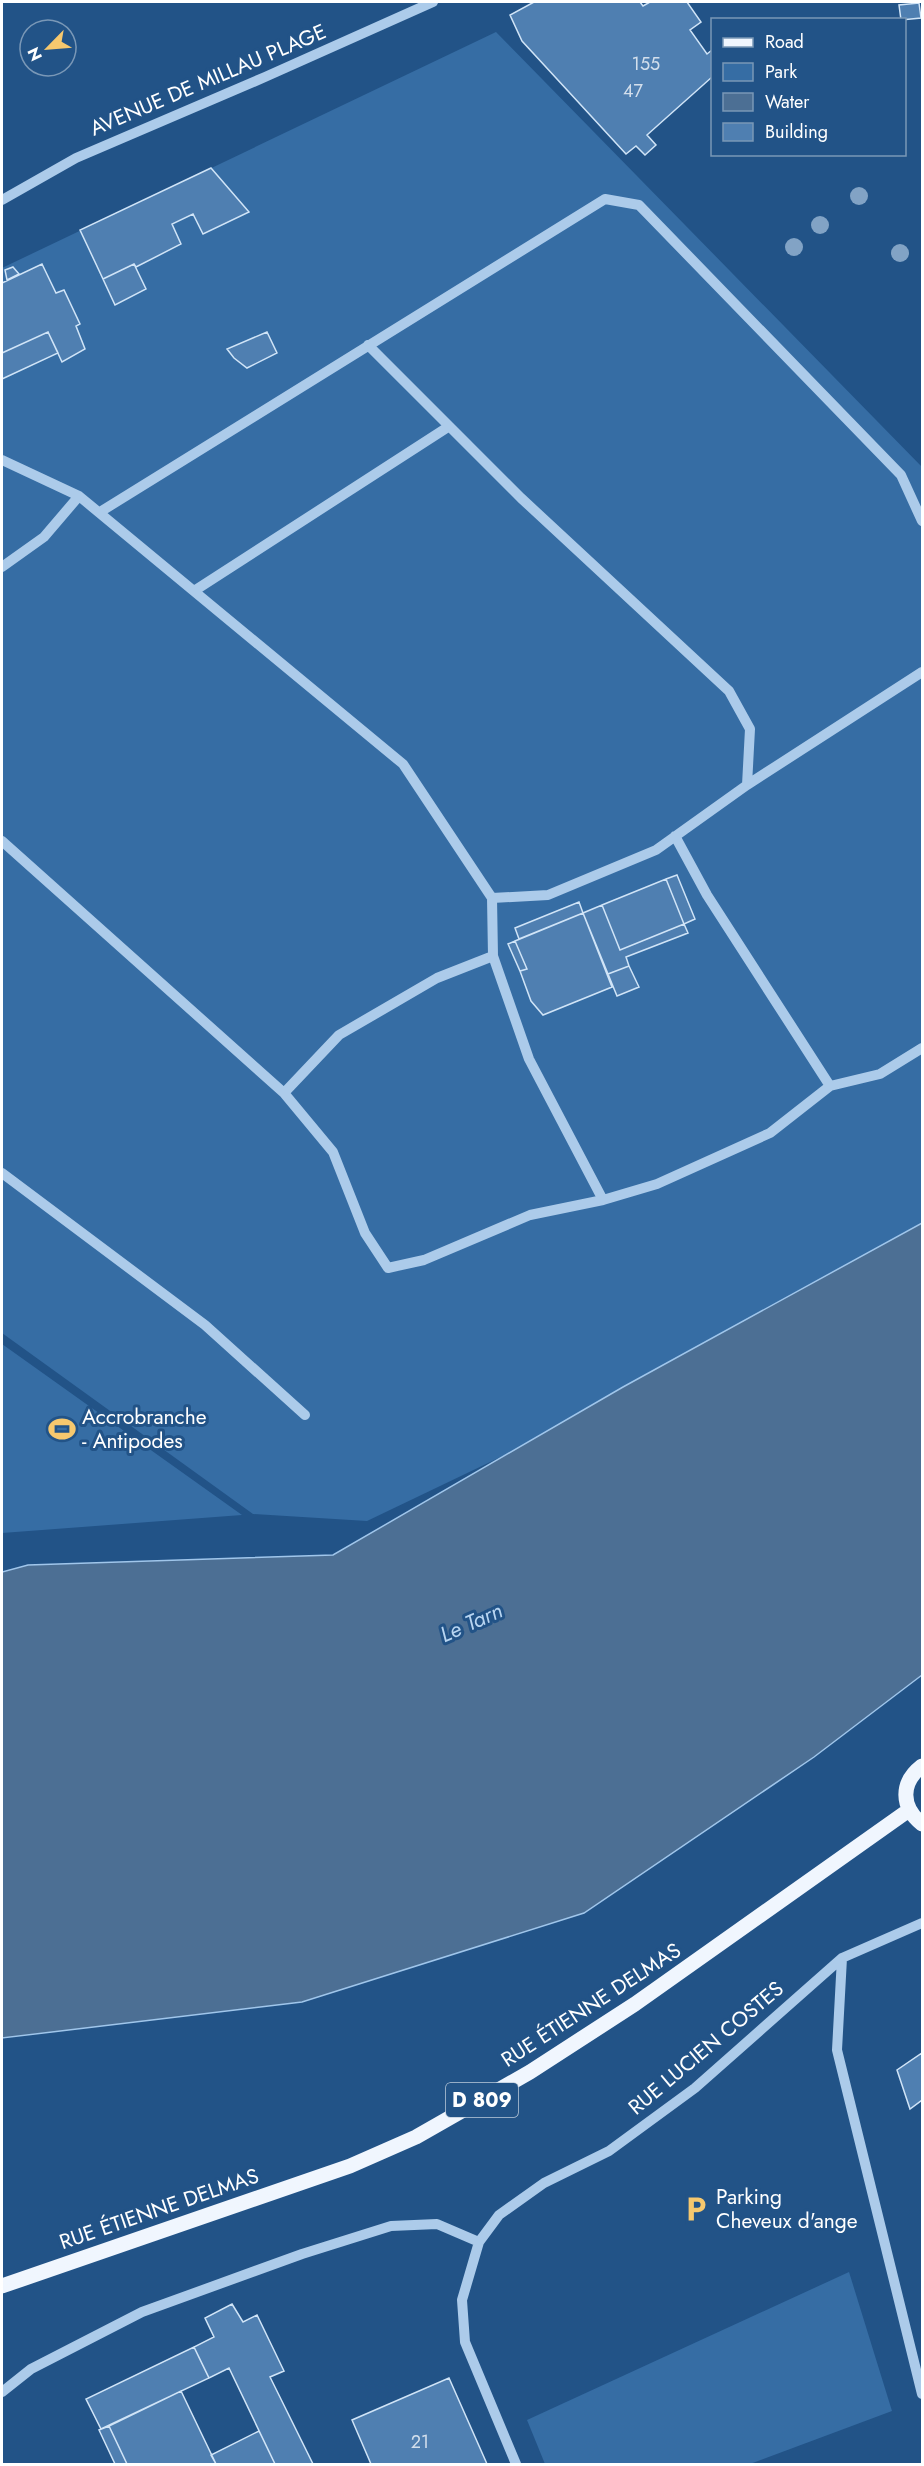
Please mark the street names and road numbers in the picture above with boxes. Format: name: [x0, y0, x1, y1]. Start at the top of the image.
street label: AVENUE DE MILLAU PLAGE: [85, 17, 331, 143]
street label: RUE ÉTIENNE DELMAS: [495, 1936, 687, 2074]
street label: RUE LUCIEN COSTES: [622, 1974, 790, 2122]
road number: D 809: [446, 2083, 518, 2117]
street label: RUE ÉTIENNE DELMAS: [55, 2161, 263, 2257]

